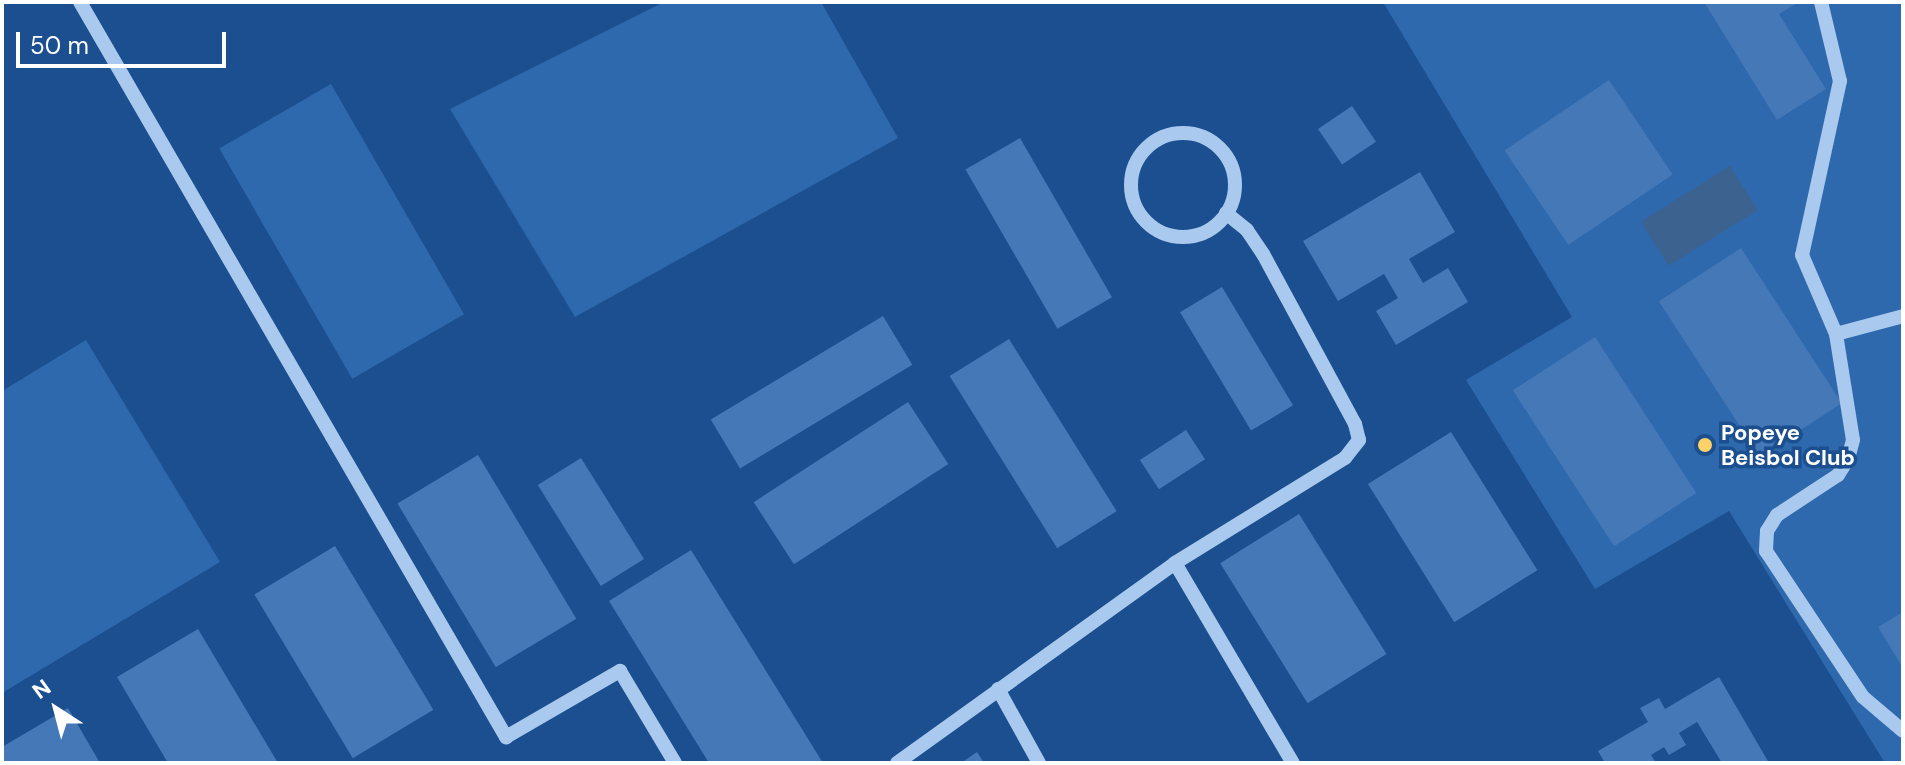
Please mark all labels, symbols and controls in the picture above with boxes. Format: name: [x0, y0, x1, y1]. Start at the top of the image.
scale bar: [20, 16, 230, 66]
text: 50 m: [30, 30, 89, 61]
place label: Popeye Beisbol Club: [1721, 419, 1855, 470]
marker: Popeye Beisbol Club: [1696, 436, 1714, 454]
north arrow: [16, 669, 96, 749]
text: N: [27, 673, 57, 706]

